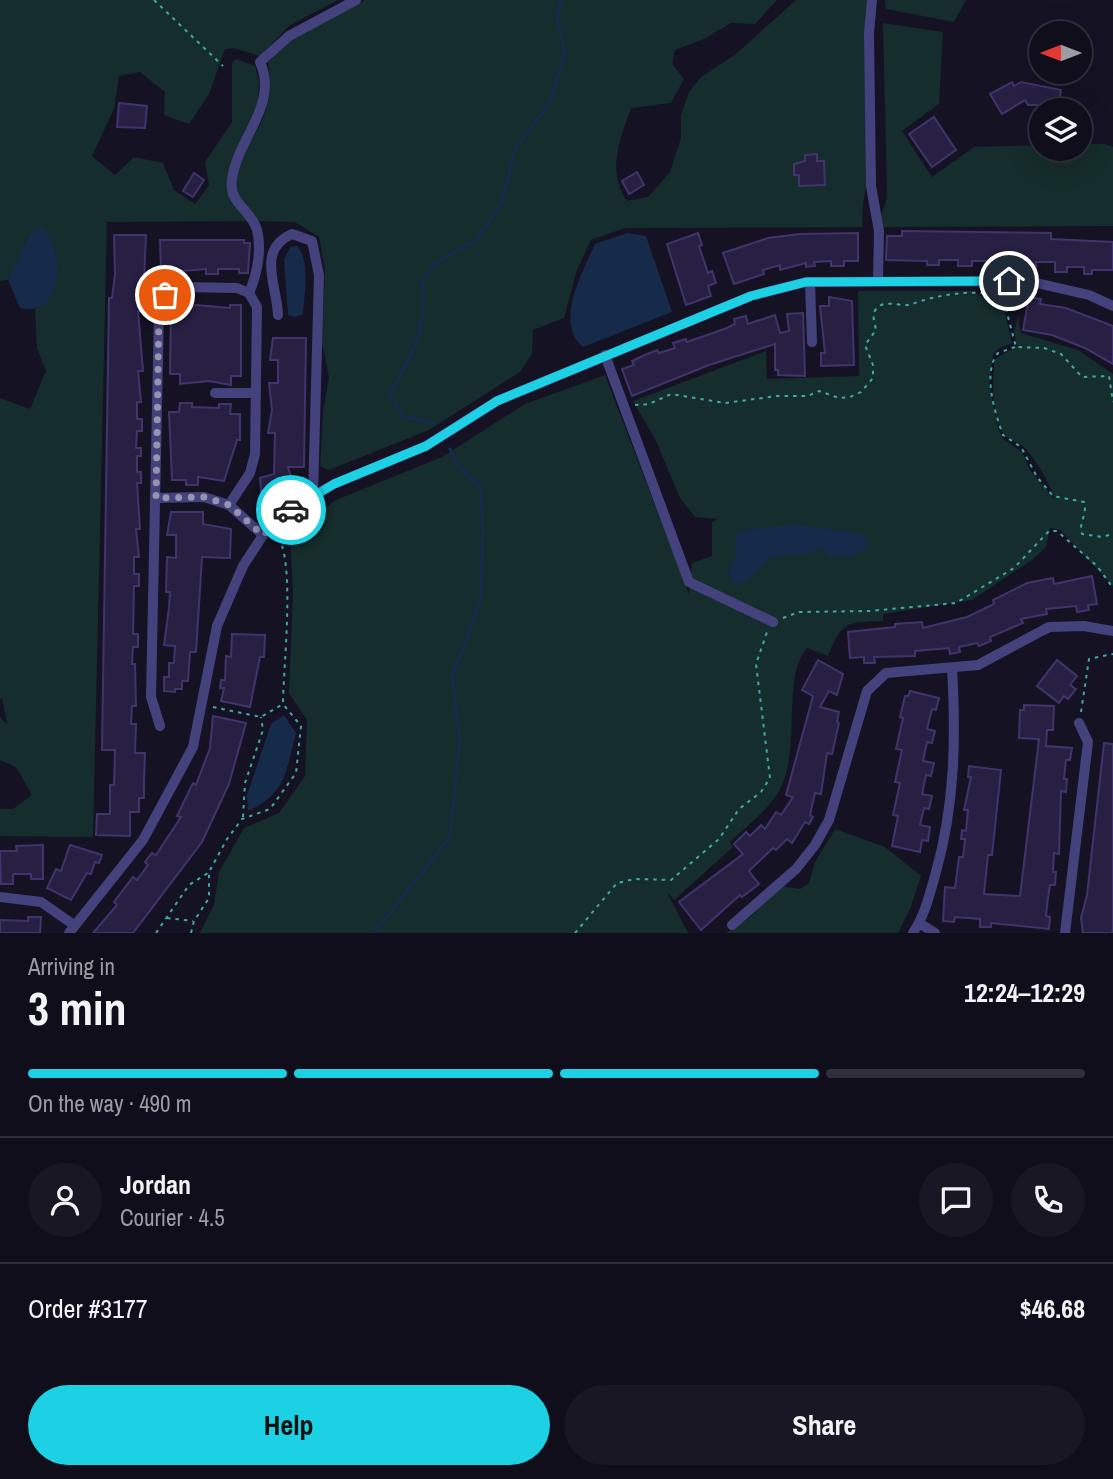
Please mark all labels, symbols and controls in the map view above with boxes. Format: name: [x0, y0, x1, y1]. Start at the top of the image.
north arrow: [1029, 21, 1092, 84]
map controls: [1029, 21, 1092, 161]
button: layers: [1029, 98, 1092, 161]
pin: [979, 251, 1039, 311]
icon: home: [990, 262, 1028, 300]
pin: [135, 265, 195, 325]
icon: bag: [146, 276, 184, 314]
courier: [256, 475, 326, 545]
icon: car: [272, 491, 310, 529]
text: Arriving in: [28, 951, 115, 982]
text: 12:24–12:29: [964, 975, 1085, 1010]
text: 3 min: [28, 977, 127, 1039]
text: On the way · 490 m: [28, 1088, 192, 1119]
button: person: [28, 1163, 102, 1237]
button: chat: [919, 1163, 993, 1237]
button: phone: [1011, 1163, 1085, 1237]
text: Jordan: [120, 1167, 191, 1202]
text: Courier · 4.5: [120, 1202, 225, 1233]
text: Order #3177: [28, 1291, 148, 1326]
text: $46.68: [1020, 1291, 1085, 1326]
button: Help: [28, 1385, 550, 1465]
button: Share: [564, 1385, 1085, 1465]

